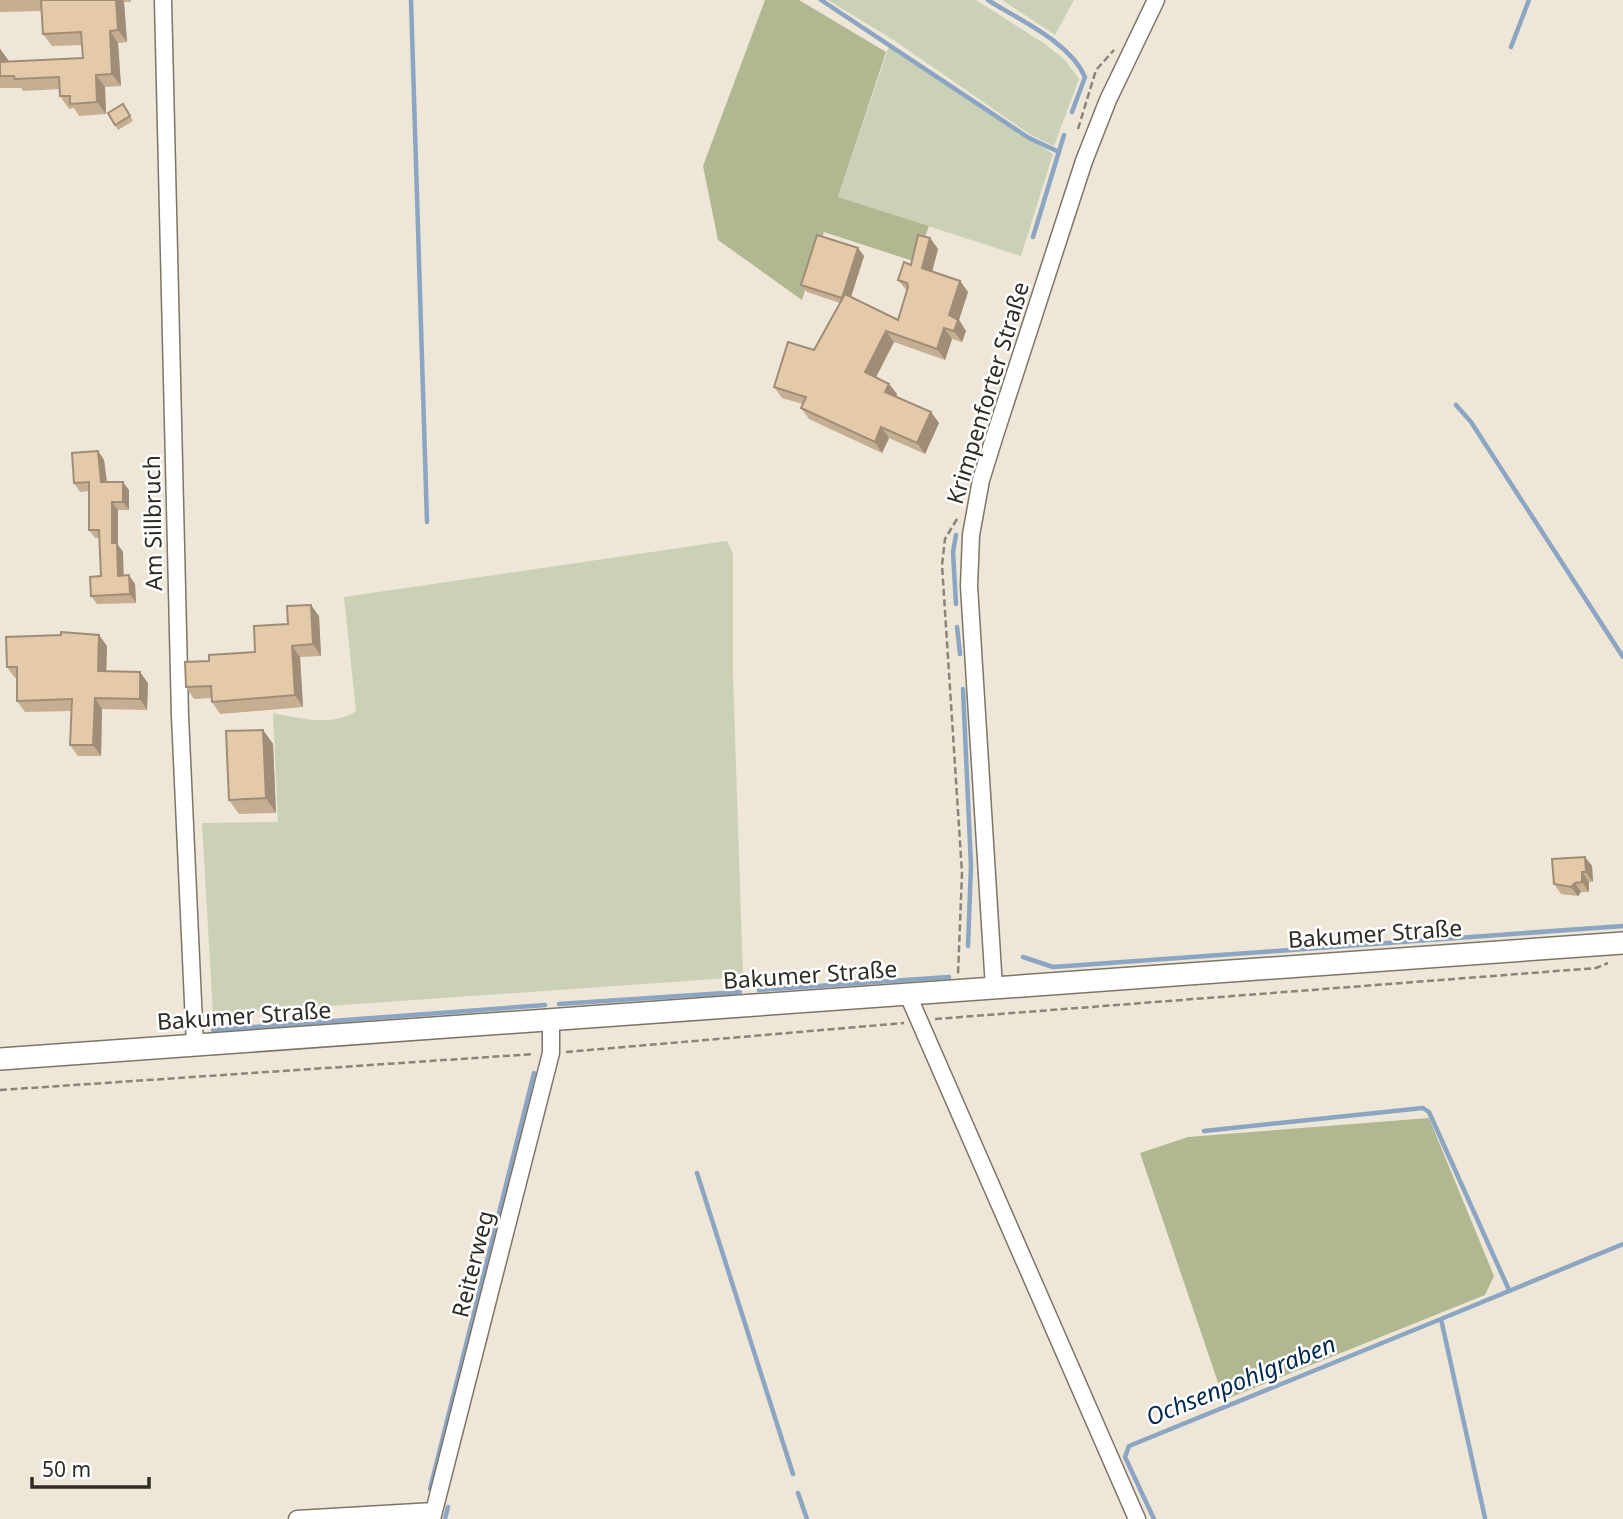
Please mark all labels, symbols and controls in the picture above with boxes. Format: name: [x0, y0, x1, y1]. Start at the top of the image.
street label: Krimpenforter Straße: [938, 278, 1036, 508]
street label: Am Sillbruch: [135, 455, 169, 591]
street label: Bakumer Straße: [1287, 911, 1463, 955]
street label: Bakumer Straße: [722, 952, 898, 996]
street label: Bakumer Straße: [156, 993, 332, 1037]
street label: Reiterweg: [443, 1207, 501, 1321]
water label: Ochsenpohlgraben: [1141, 1326, 1340, 1433]
scale bar: [32, 1446, 149, 1490]
text: 50 m: [42, 1455, 91, 1483]

